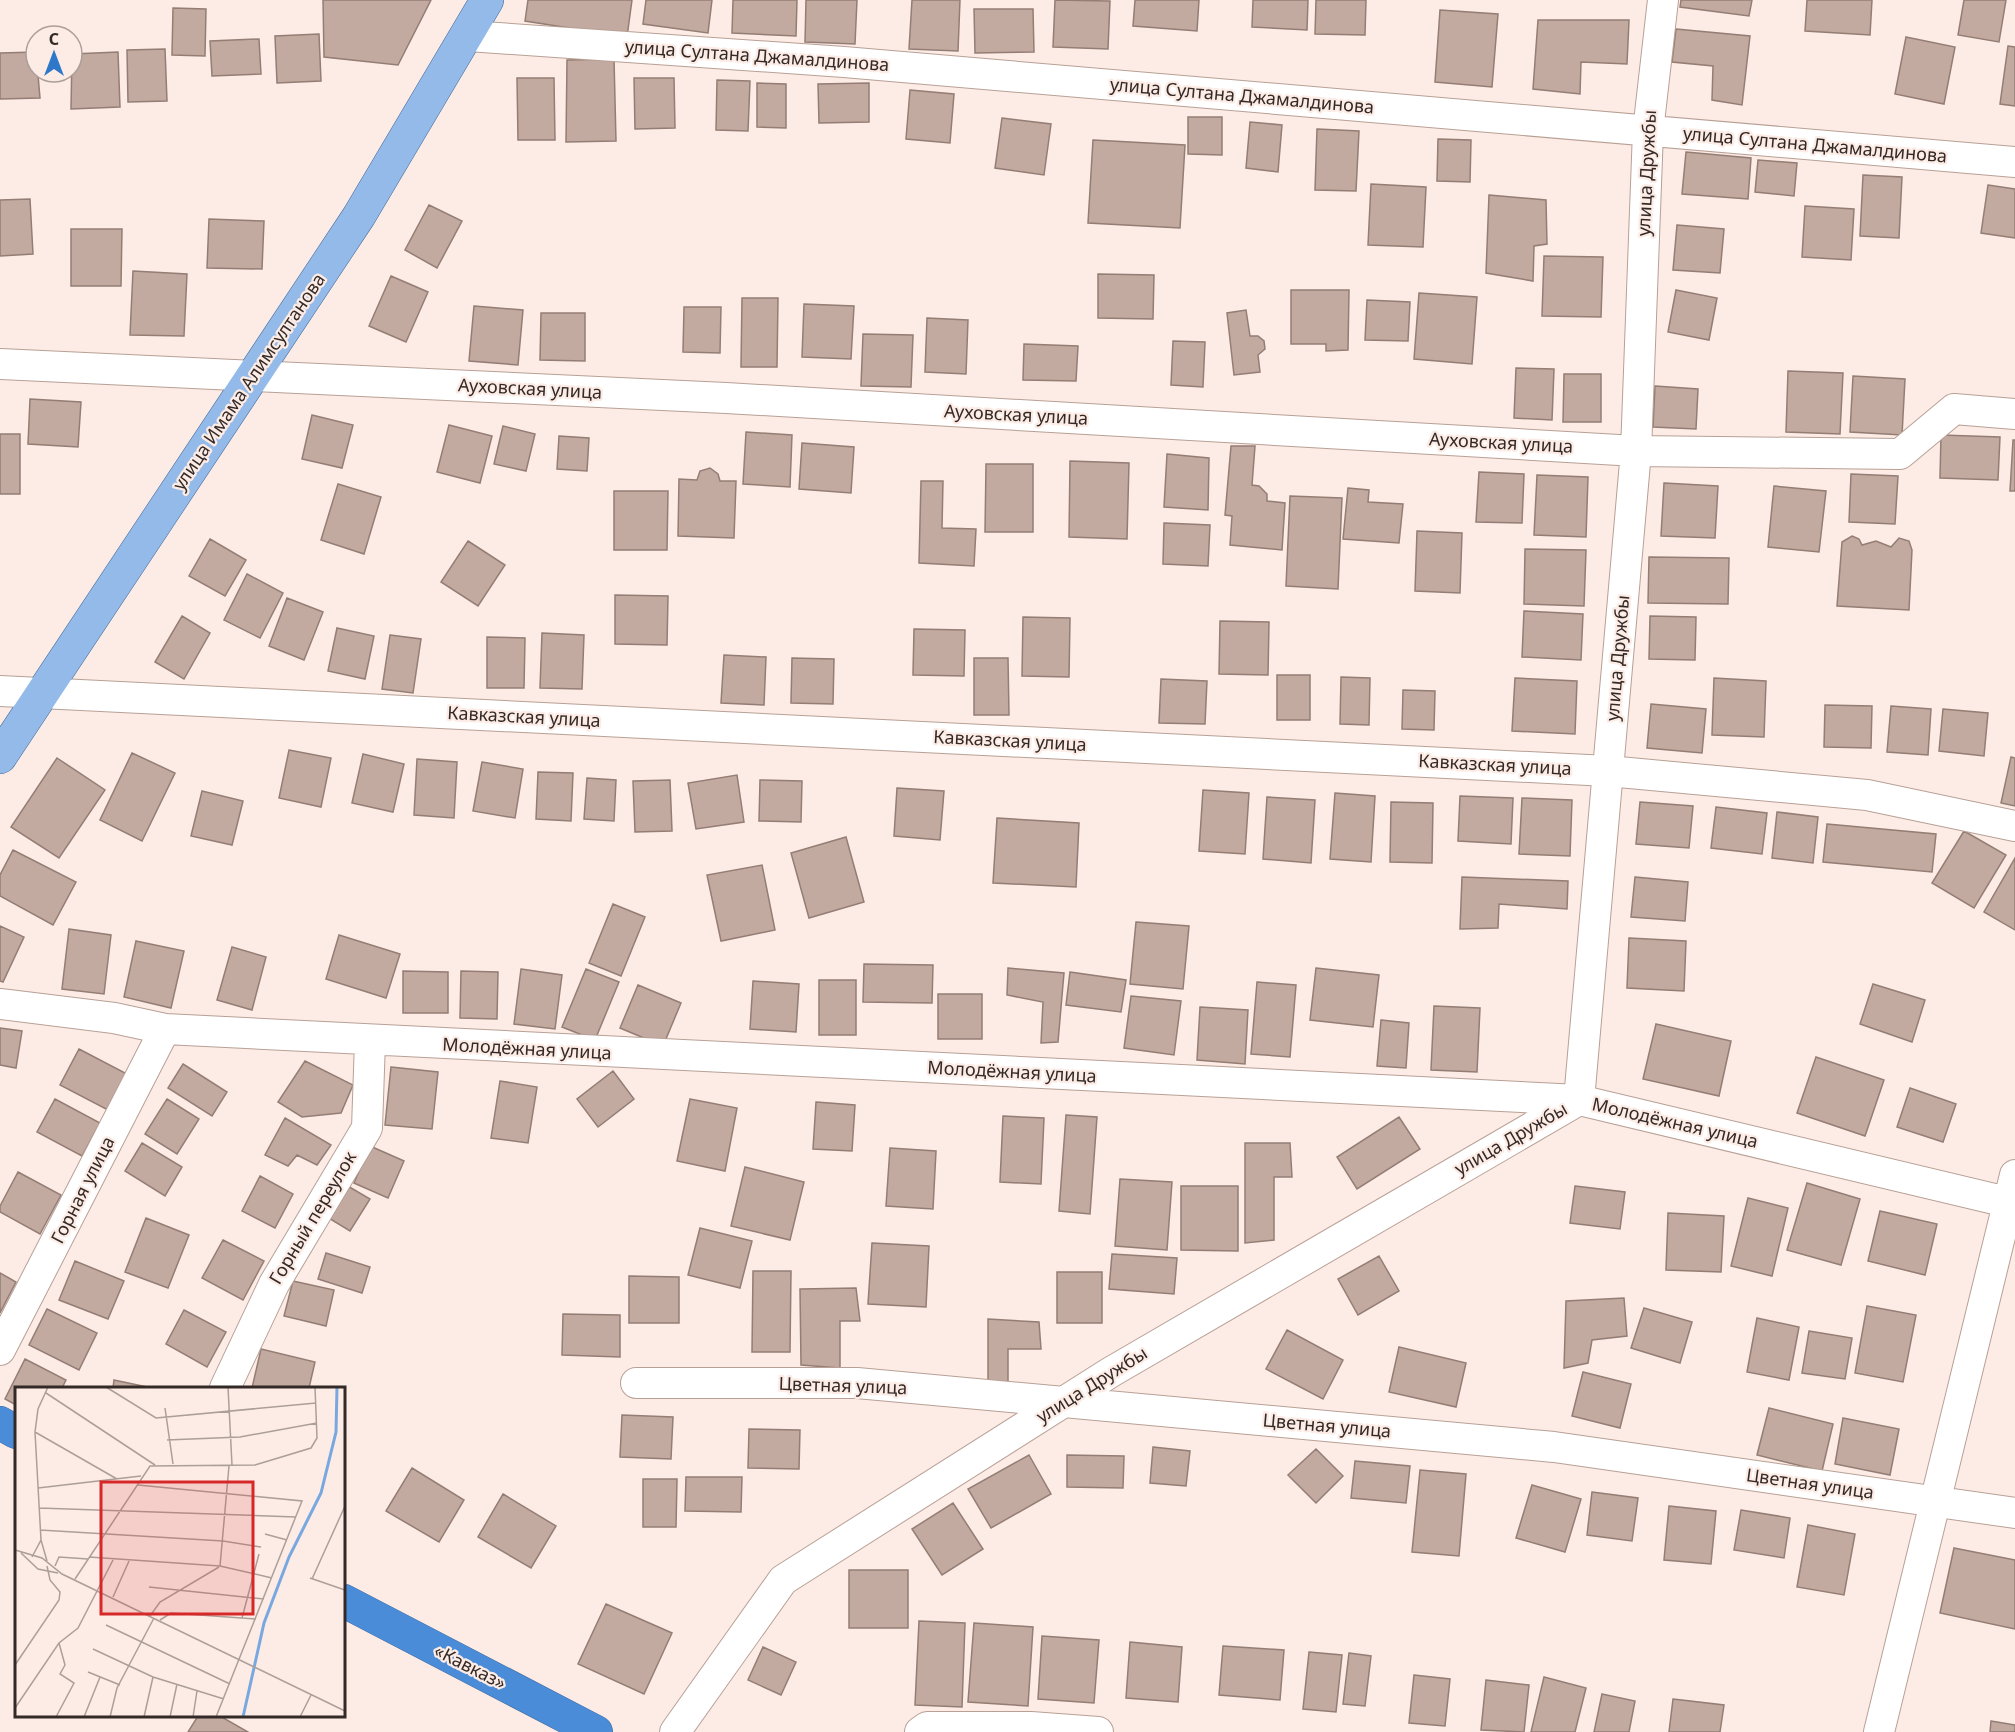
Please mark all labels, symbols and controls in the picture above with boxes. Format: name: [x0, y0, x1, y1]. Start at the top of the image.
north arrow: [24, 24, 84, 84]
text: С: [49, 28, 59, 50]
street label: улица Султана Джамалдинова: [624, 34, 890, 76]
street label: улица Султана Джамалдинова: [1109, 72, 1375, 119]
street label: улица Дружбы: [1631, 109, 1661, 237]
street label: улица Султана Джамалдинова: [1682, 121, 1948, 168]
street label: улица Имама Алимсултанова: [166, 268, 330, 495]
street label: Ауховская улица: [457, 372, 603, 404]
street label: Ауховская улица: [943, 398, 1089, 430]
street label: Ауховская улица: [1428, 426, 1574, 458]
street label: улица Дружбы: [1600, 594, 1634, 722]
street label: Кавказская улица: [447, 700, 601, 732]
street label: Кавказская улица: [933, 724, 1087, 756]
street label: Кавказская улица: [1418, 748, 1572, 780]
street label: Молодёжная улица: [442, 1032, 612, 1064]
street label: Молодёжная улица: [927, 1055, 1097, 1087]
street label: Молодёжная улица: [1590, 1091, 1760, 1153]
street label: улица Дружбы: [1450, 1096, 1571, 1180]
street label: Горная улица: [45, 1132, 119, 1247]
street label: Горный переулок: [263, 1146, 362, 1288]
street label: улица Дружбы: [1031, 1340, 1151, 1428]
street label: Цветная улица: [778, 1371, 908, 1399]
inset map: [15, 1387, 345, 1717]
street label: Цветная улица: [1262, 1407, 1392, 1443]
street label: Цветная улица: [1745, 1462, 1876, 1504]
street label: «Кавказ»: [430, 1638, 510, 1694]

